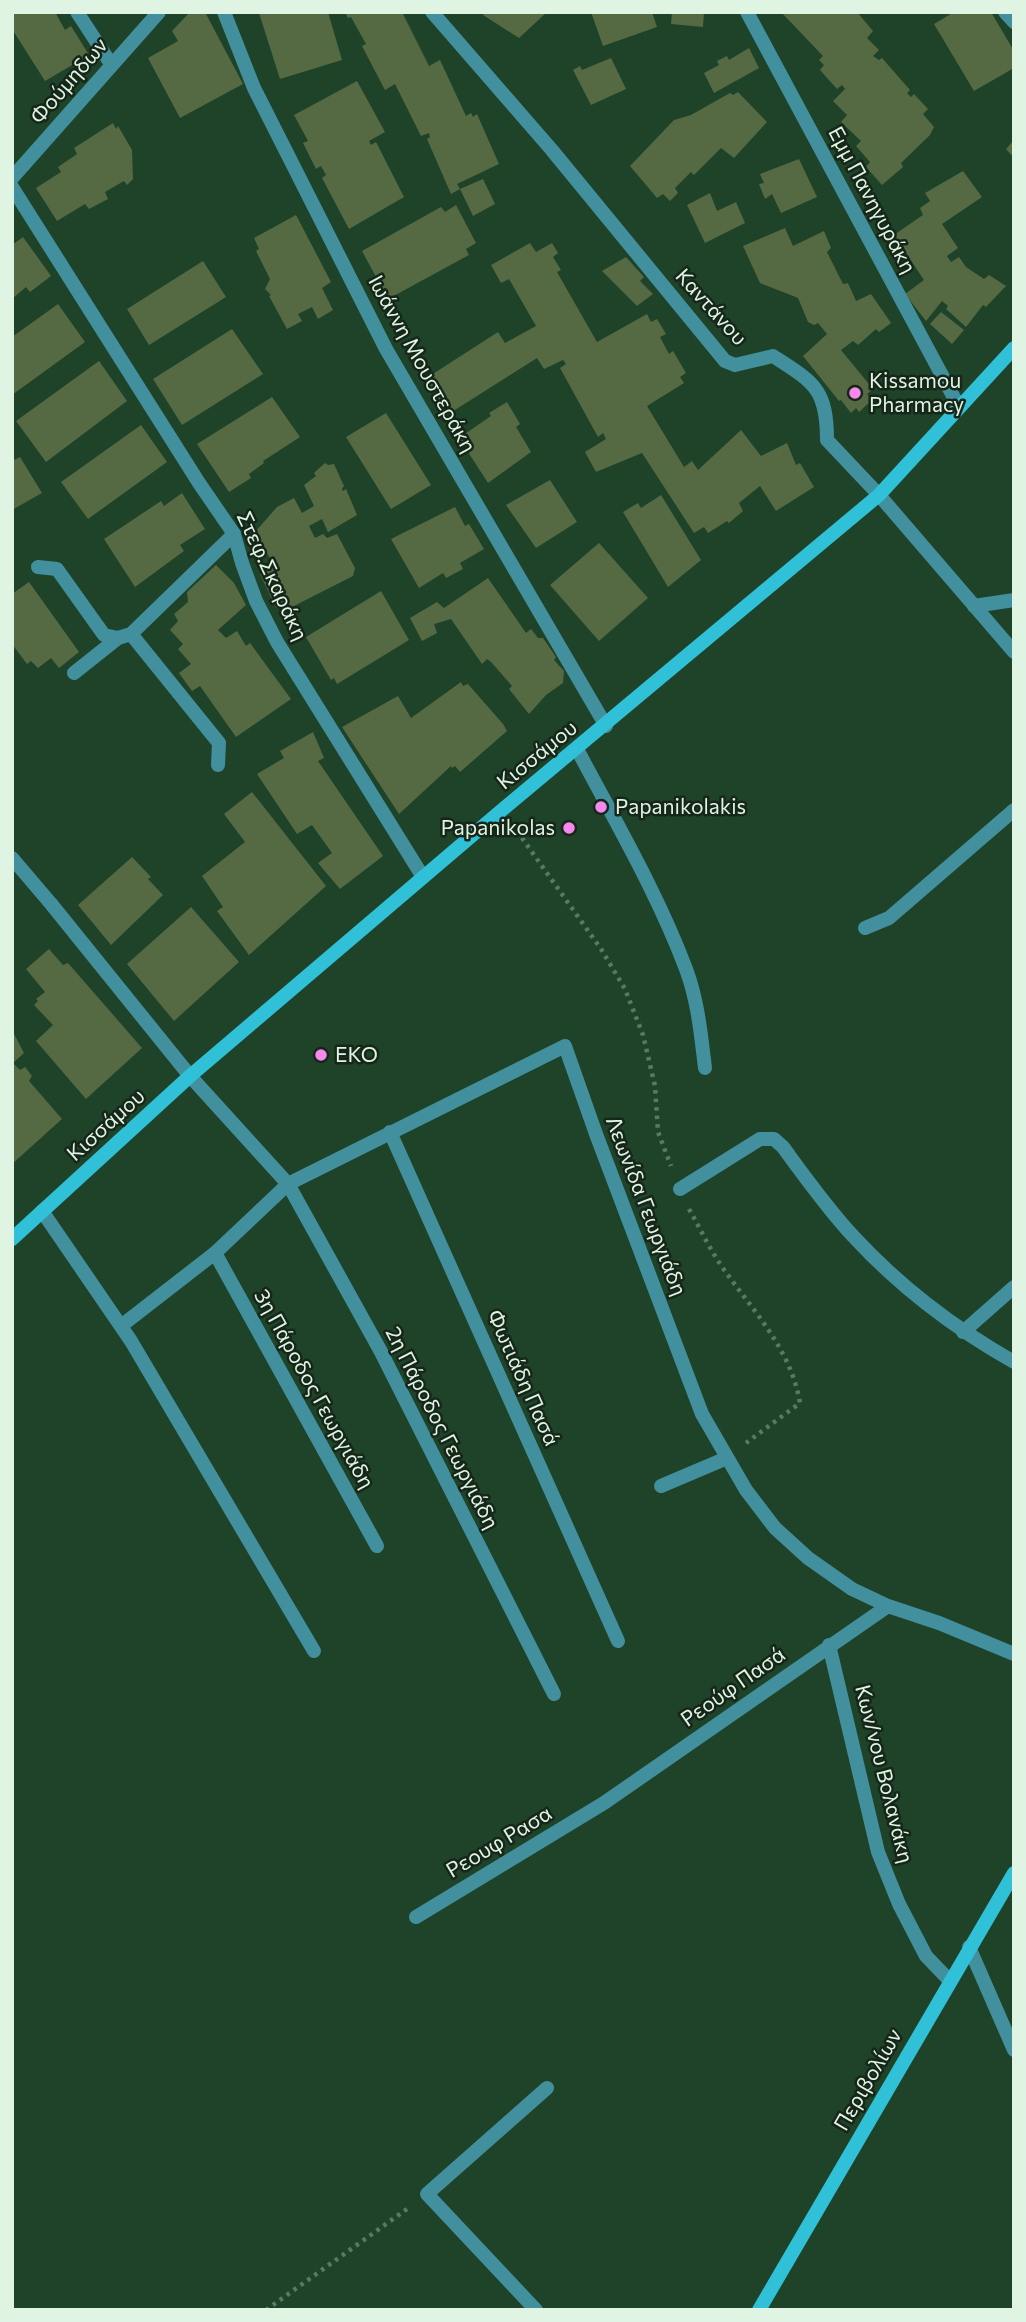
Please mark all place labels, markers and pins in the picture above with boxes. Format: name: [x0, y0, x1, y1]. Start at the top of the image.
place label: Kissamou Pharmacy: [869, 368, 964, 418]
marker: Kissamou Pharmacy: [847, 385, 863, 401]
place label: Papanikolakis: [615, 794, 746, 820]
marker: Papanikolakis: [593, 799, 609, 815]
place label: Papanikolas: [441, 815, 555, 841]
marker: Papanikolas: [561, 820, 577, 836]
place label: EKO: [335, 1042, 378, 1068]
marker: EKO: [313, 1047, 329, 1063]

